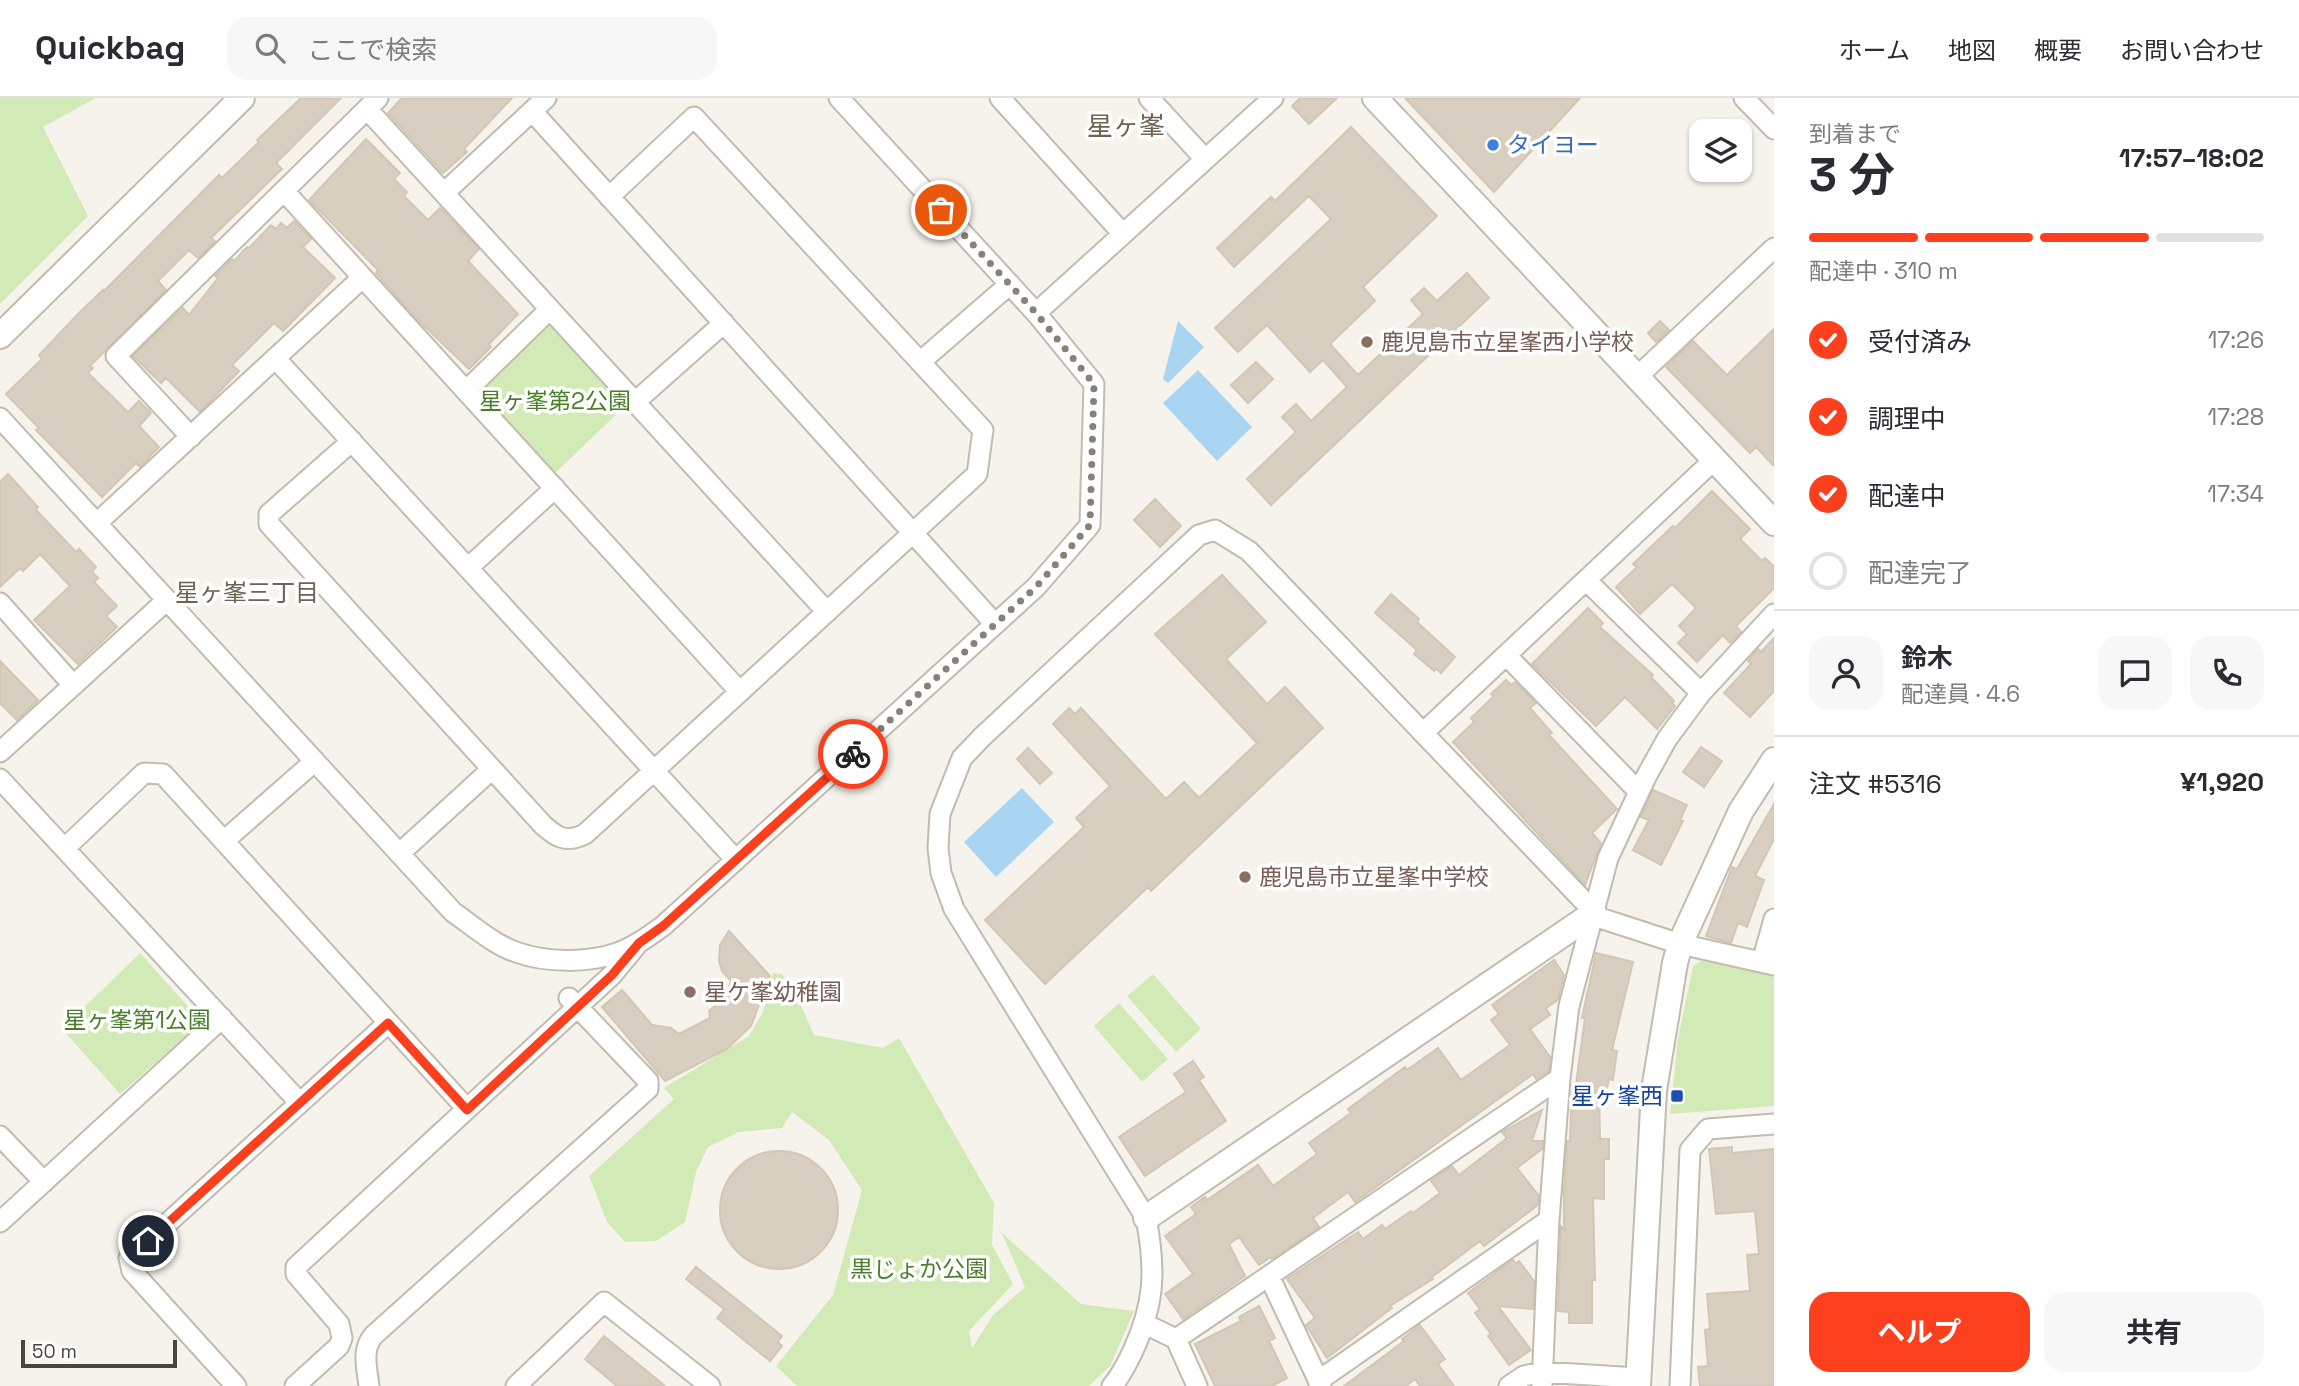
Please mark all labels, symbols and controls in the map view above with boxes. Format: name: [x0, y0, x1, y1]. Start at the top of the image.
search box: [227, 17, 717, 80]
text: Quickbag: [35, 27, 185, 69]
icon: search: [251, 29, 289, 67]
text: ここで検索: [307, 33, 437, 67]
text: ホーム: [1839, 35, 1910, 66]
text: 地図: [1948, 35, 1996, 66]
text: 概要: [2034, 35, 2082, 66]
text: お問い合わせ: [2120, 35, 2264, 66]
district label: 星ヶ峯: [1087, 109, 1165, 143]
map controls: [1689, 119, 1752, 182]
button: layers: [1689, 119, 1752, 182]
text: 到着まで: [1809, 119, 1901, 149]
place label: タイヨー: [1507, 130, 1599, 160]
marker: タイヨー: [1485, 137, 1501, 153]
text: 17:57–18:02: [2119, 141, 2264, 175]
text: 3 分: [1809, 146, 1895, 204]
pin: [911, 180, 971, 240]
icon: bag: [922, 191, 960, 229]
text: 配達中 · 310 m: [1809, 256, 1958, 286]
icon: check: [1809, 321, 1847, 359]
text: 受付済み: [1868, 325, 1972, 359]
text: 17:26: [2208, 325, 2264, 355]
place label: 鹿児島市立星峯西小学校: [1381, 327, 1634, 357]
marker: 鹿児島市立星峯西小学校: [1359, 334, 1375, 350]
park label: 星ヶ峯第2公園: [479, 386, 631, 416]
icon: check: [1809, 398, 1847, 436]
text: 調理中: [1868, 402, 1946, 436]
text: 17:28: [2207, 402, 2264, 432]
icon: check: [1809, 475, 1847, 513]
text: 配達中: [1868, 479, 1946, 513]
text: 17:34: [2207, 479, 2264, 509]
text: 配達完了: [1868, 556, 1972, 590]
district label: 星ヶ峯三丁目: [175, 577, 319, 608]
button: person: [1809, 636, 1883, 710]
button: chat: [2098, 636, 2172, 710]
button: phone: [2190, 636, 2264, 710]
text: 鈴木: [1901, 641, 1953, 675]
text: 配達員 · 4.6: [1901, 679, 2020, 709]
courier: [818, 719, 888, 789]
icon: bike: [834, 735, 872, 773]
text: ¥1,920: [2180, 765, 2264, 799]
text: 注文 #5316: [1809, 767, 1942, 801]
place label: 鹿児島市立星峯中学校: [1259, 862, 1489, 892]
marker: 鹿児島市立星峯中学校: [1237, 869, 1253, 885]
place label: 星ケ峯幼稚園: [704, 977, 842, 1007]
marker: 星ケ峯幼稚園: [682, 984, 698, 1000]
park label: 星ヶ峯第1公園: [63, 1005, 211, 1035]
place label: 星ヶ峯西: [1571, 1081, 1663, 1111]
marker: 星ヶ峯西: [1669, 1088, 1685, 1104]
pin: [118, 1211, 178, 1271]
icon: home: [129, 1222, 167, 1260]
park label: 黒じょか公園: [850, 1254, 988, 1284]
button: ヘルプ: [1809, 1292, 2030, 1372]
button: 共有: [2044, 1292, 2264, 1372]
scale bar: [21, 1337, 177, 1369]
text: 50 m: [32, 1339, 77, 1364]

